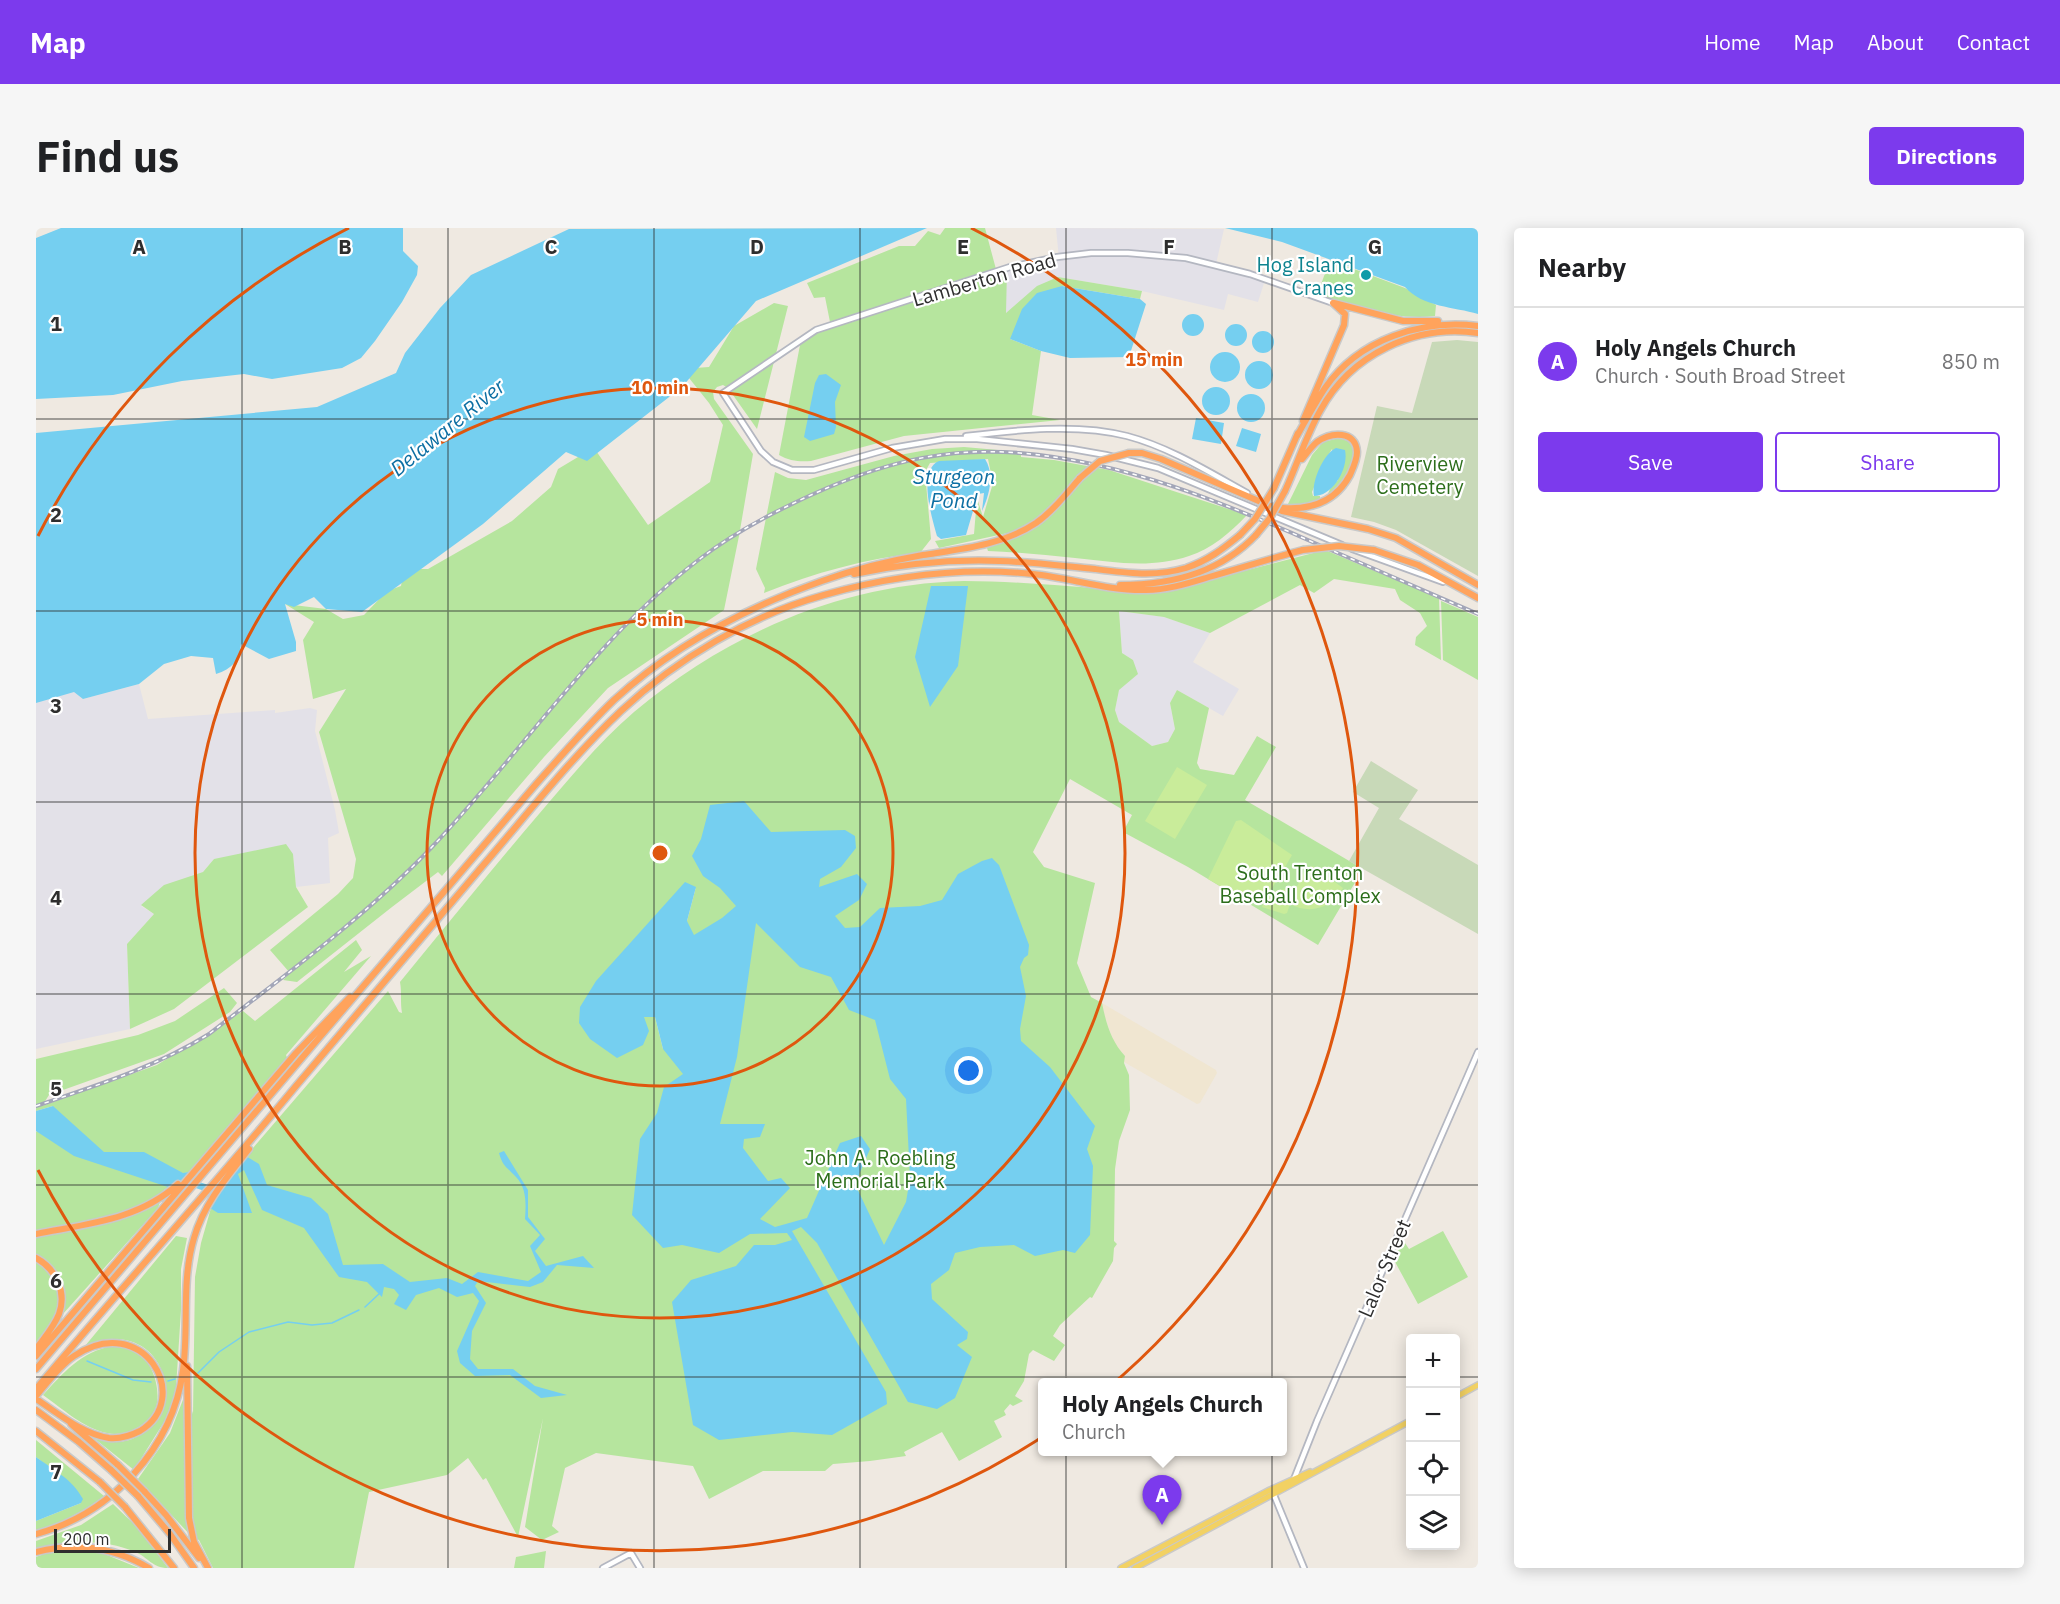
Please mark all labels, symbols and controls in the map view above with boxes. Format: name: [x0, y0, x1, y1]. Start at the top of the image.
text: Map: [30, 24, 86, 61]
text: Home: [1704, 28, 1761, 56]
text: Map: [1794, 28, 1834, 56]
text: About: [1867, 28, 1924, 56]
text: Contact: [1957, 28, 2030, 56]
button: Directions: [1869, 127, 2024, 185]
text: Find us: [36, 129, 179, 184]
text: A: [132, 233, 146, 260]
text: B: [338, 233, 352, 260]
text: C: [544, 233, 558, 260]
text: D: [750, 233, 764, 260]
text: E: [957, 233, 969, 260]
text: F: [1163, 233, 1175, 260]
text: G: [1368, 233, 1382, 260]
street label: Lamberton Road: [909, 246, 1059, 312]
text: Nearby: [1538, 250, 1626, 284]
place label: Hog Island Cranes: [1257, 251, 1354, 301]
marker: Hog Island Cranes: [1359, 268, 1373, 282]
text: 1: [50, 310, 62, 337]
text: Holy Angels Church: [1595, 333, 1796, 362]
text: 15 min: [1125, 348, 1183, 371]
text: A: [1551, 348, 1564, 375]
text: 850 m: [1942, 348, 2000, 375]
text: Church · South Broad Street: [1595, 362, 1845, 389]
water label: Delaware River: [384, 371, 511, 482]
text: 10 min: [631, 376, 689, 399]
button: Save: [1538, 432, 1763, 492]
button: Share: [1775, 432, 2000, 492]
park label: Riverview Cemetery: [1376, 450, 1464, 500]
water label: Sturgeon Pond: [913, 462, 995, 514]
text: 2: [50, 501, 62, 528]
text: 5 min: [636, 608, 684, 631]
text: 3: [50, 692, 62, 719]
centre of rings: [650, 843, 670, 863]
park label: South Trenton Baseball Complex: [1219, 859, 1381, 909]
text: 4: [50, 884, 62, 911]
your location: [954, 1056, 983, 1085]
text: 5: [50, 1075, 62, 1102]
park label: John A. Roebling Memorial Park: [805, 1144, 956, 1194]
street label: Lalor Street: [1351, 1215, 1417, 1321]
text: 6: [50, 1267, 62, 1294]
map controls: [1406, 1334, 1460, 1550]
button: +: [1406, 1334, 1460, 1388]
popup: [1038, 1378, 1287, 1456]
button: −: [1406, 1388, 1460, 1442]
text: Holy Angels Church: [1062, 1389, 1263, 1418]
text: Church: [1062, 1418, 1126, 1445]
button: locate: [1406, 1442, 1460, 1496]
text: 7: [50, 1458, 62, 1485]
pin: A: [1142, 1476, 1182, 1525]
button: layers: [1406, 1496, 1460, 1550]
scale bar: [54, 1526, 171, 1554]
text: 200 m: [63, 1529, 110, 1549]

